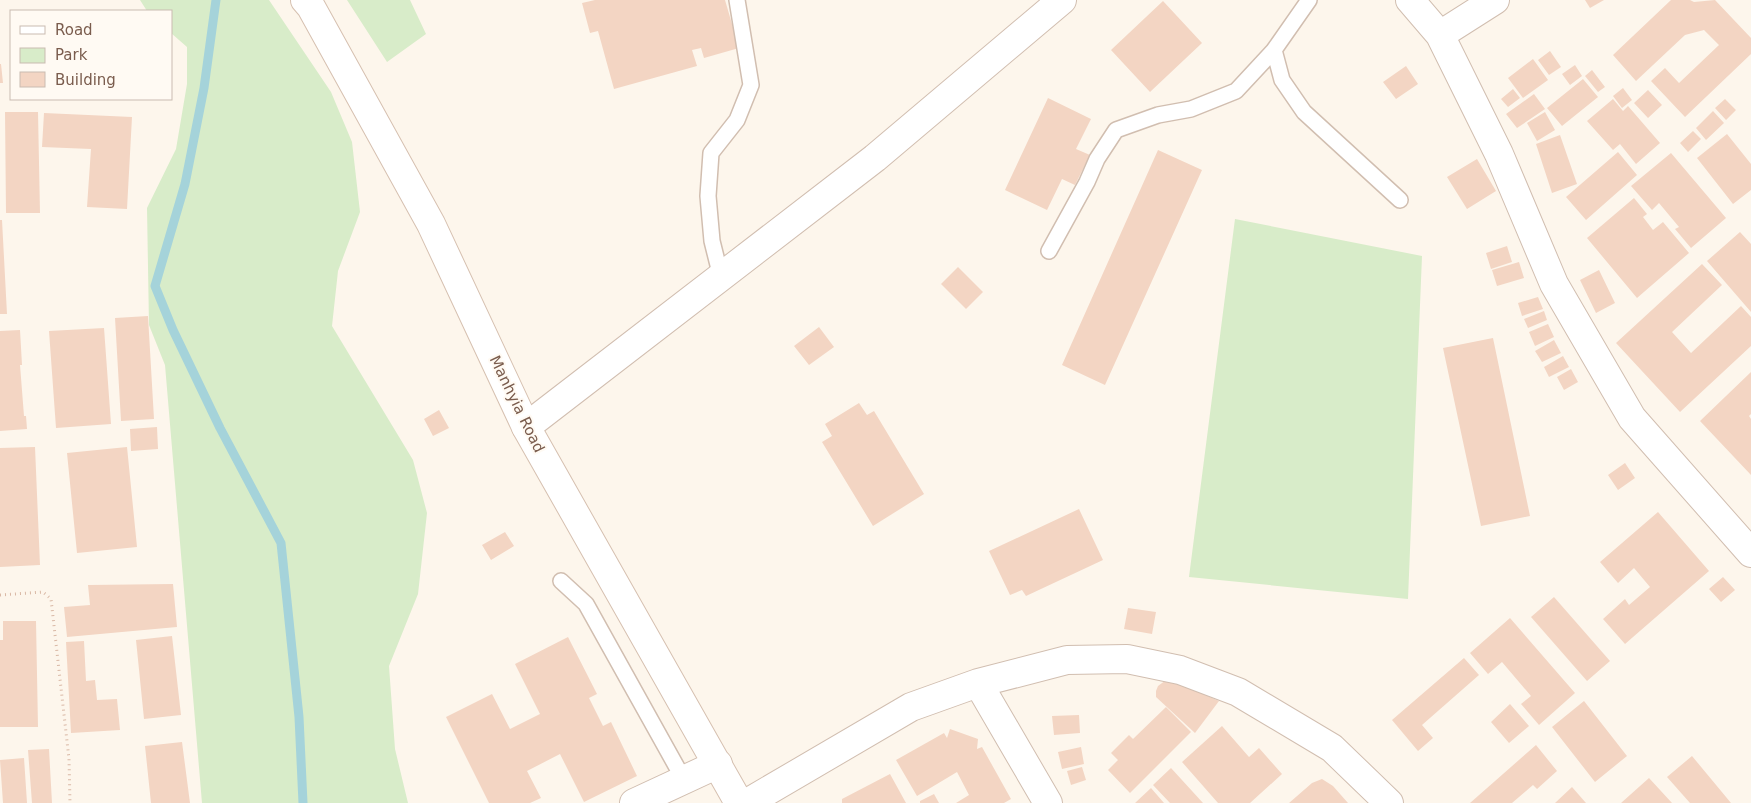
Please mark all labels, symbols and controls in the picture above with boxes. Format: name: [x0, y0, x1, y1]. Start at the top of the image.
legend: [10, 10, 172, 100]
text: Road: [55, 21, 93, 39]
text: Park: [55, 46, 88, 64]
text: Building: [55, 71, 116, 89]
street label: Manhyia Road: [486, 353, 548, 455]

